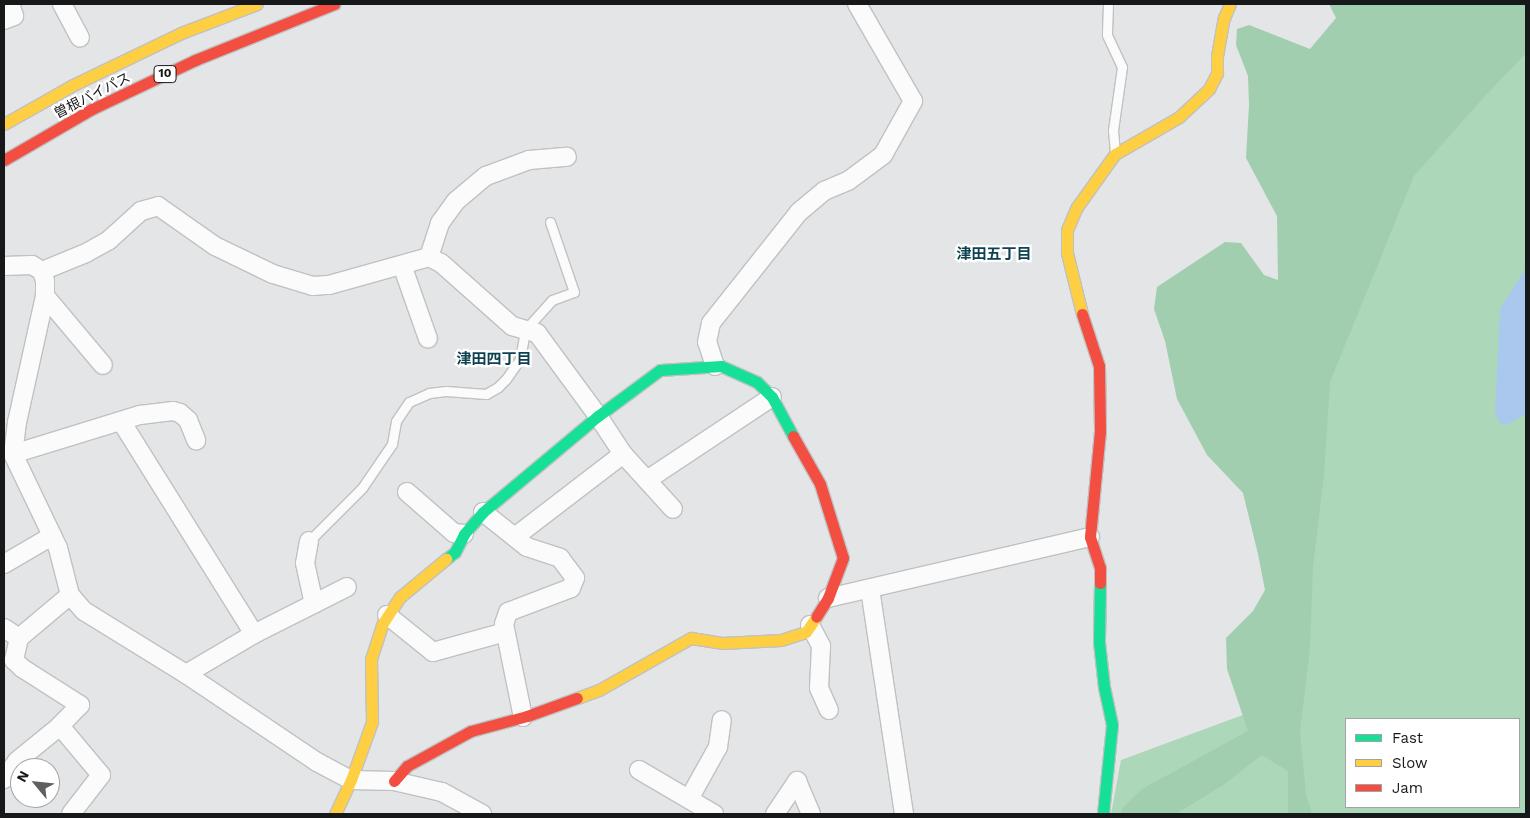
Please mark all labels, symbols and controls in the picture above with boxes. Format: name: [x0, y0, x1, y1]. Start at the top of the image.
road number: 10: [152, 64, 178, 84]
street label: 曽根バイパス: [51, 68, 133, 122]
district label: 津田五丁目: [957, 246, 1031, 264]
district label: 津田四丁目: [457, 351, 531, 369]
legend: [1345, 718, 1520, 808]
text: Fast: [1392, 729, 1423, 747]
text: Slow: [1392, 754, 1428, 772]
north arrow: [10, 758, 60, 808]
text: N: [13, 768, 32, 785]
text: Jam: [1392, 779, 1423, 797]

